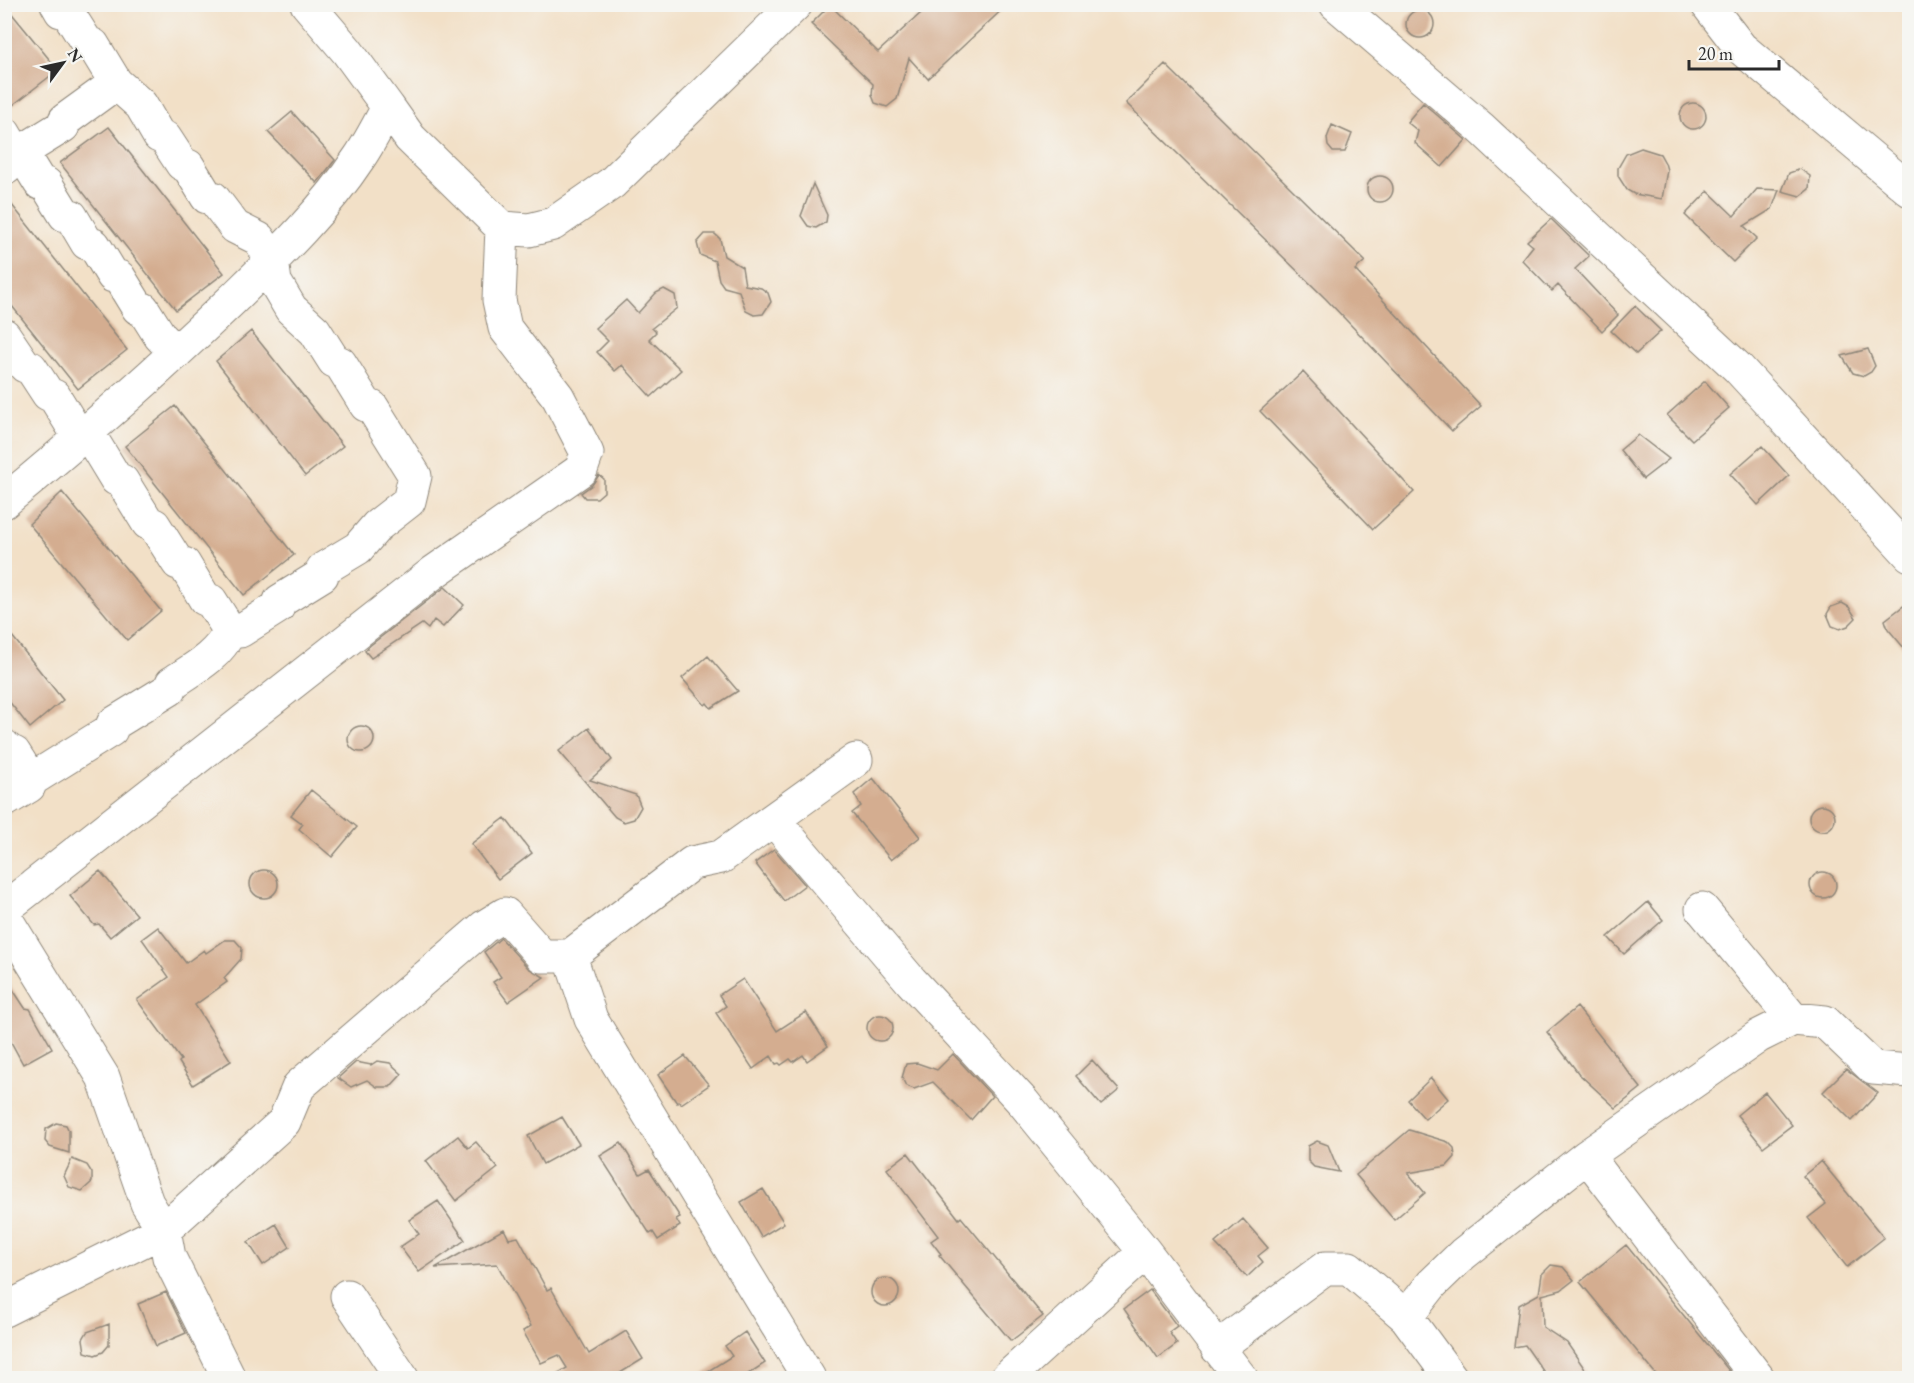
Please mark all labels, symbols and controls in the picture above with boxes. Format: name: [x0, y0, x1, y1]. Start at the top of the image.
north arrow: [33, 33, 93, 93]
scale bar: [1689, 33, 1779, 71]
text: 20 m: [1698, 42, 1733, 65]
text: N: [63, 44, 88, 66]

